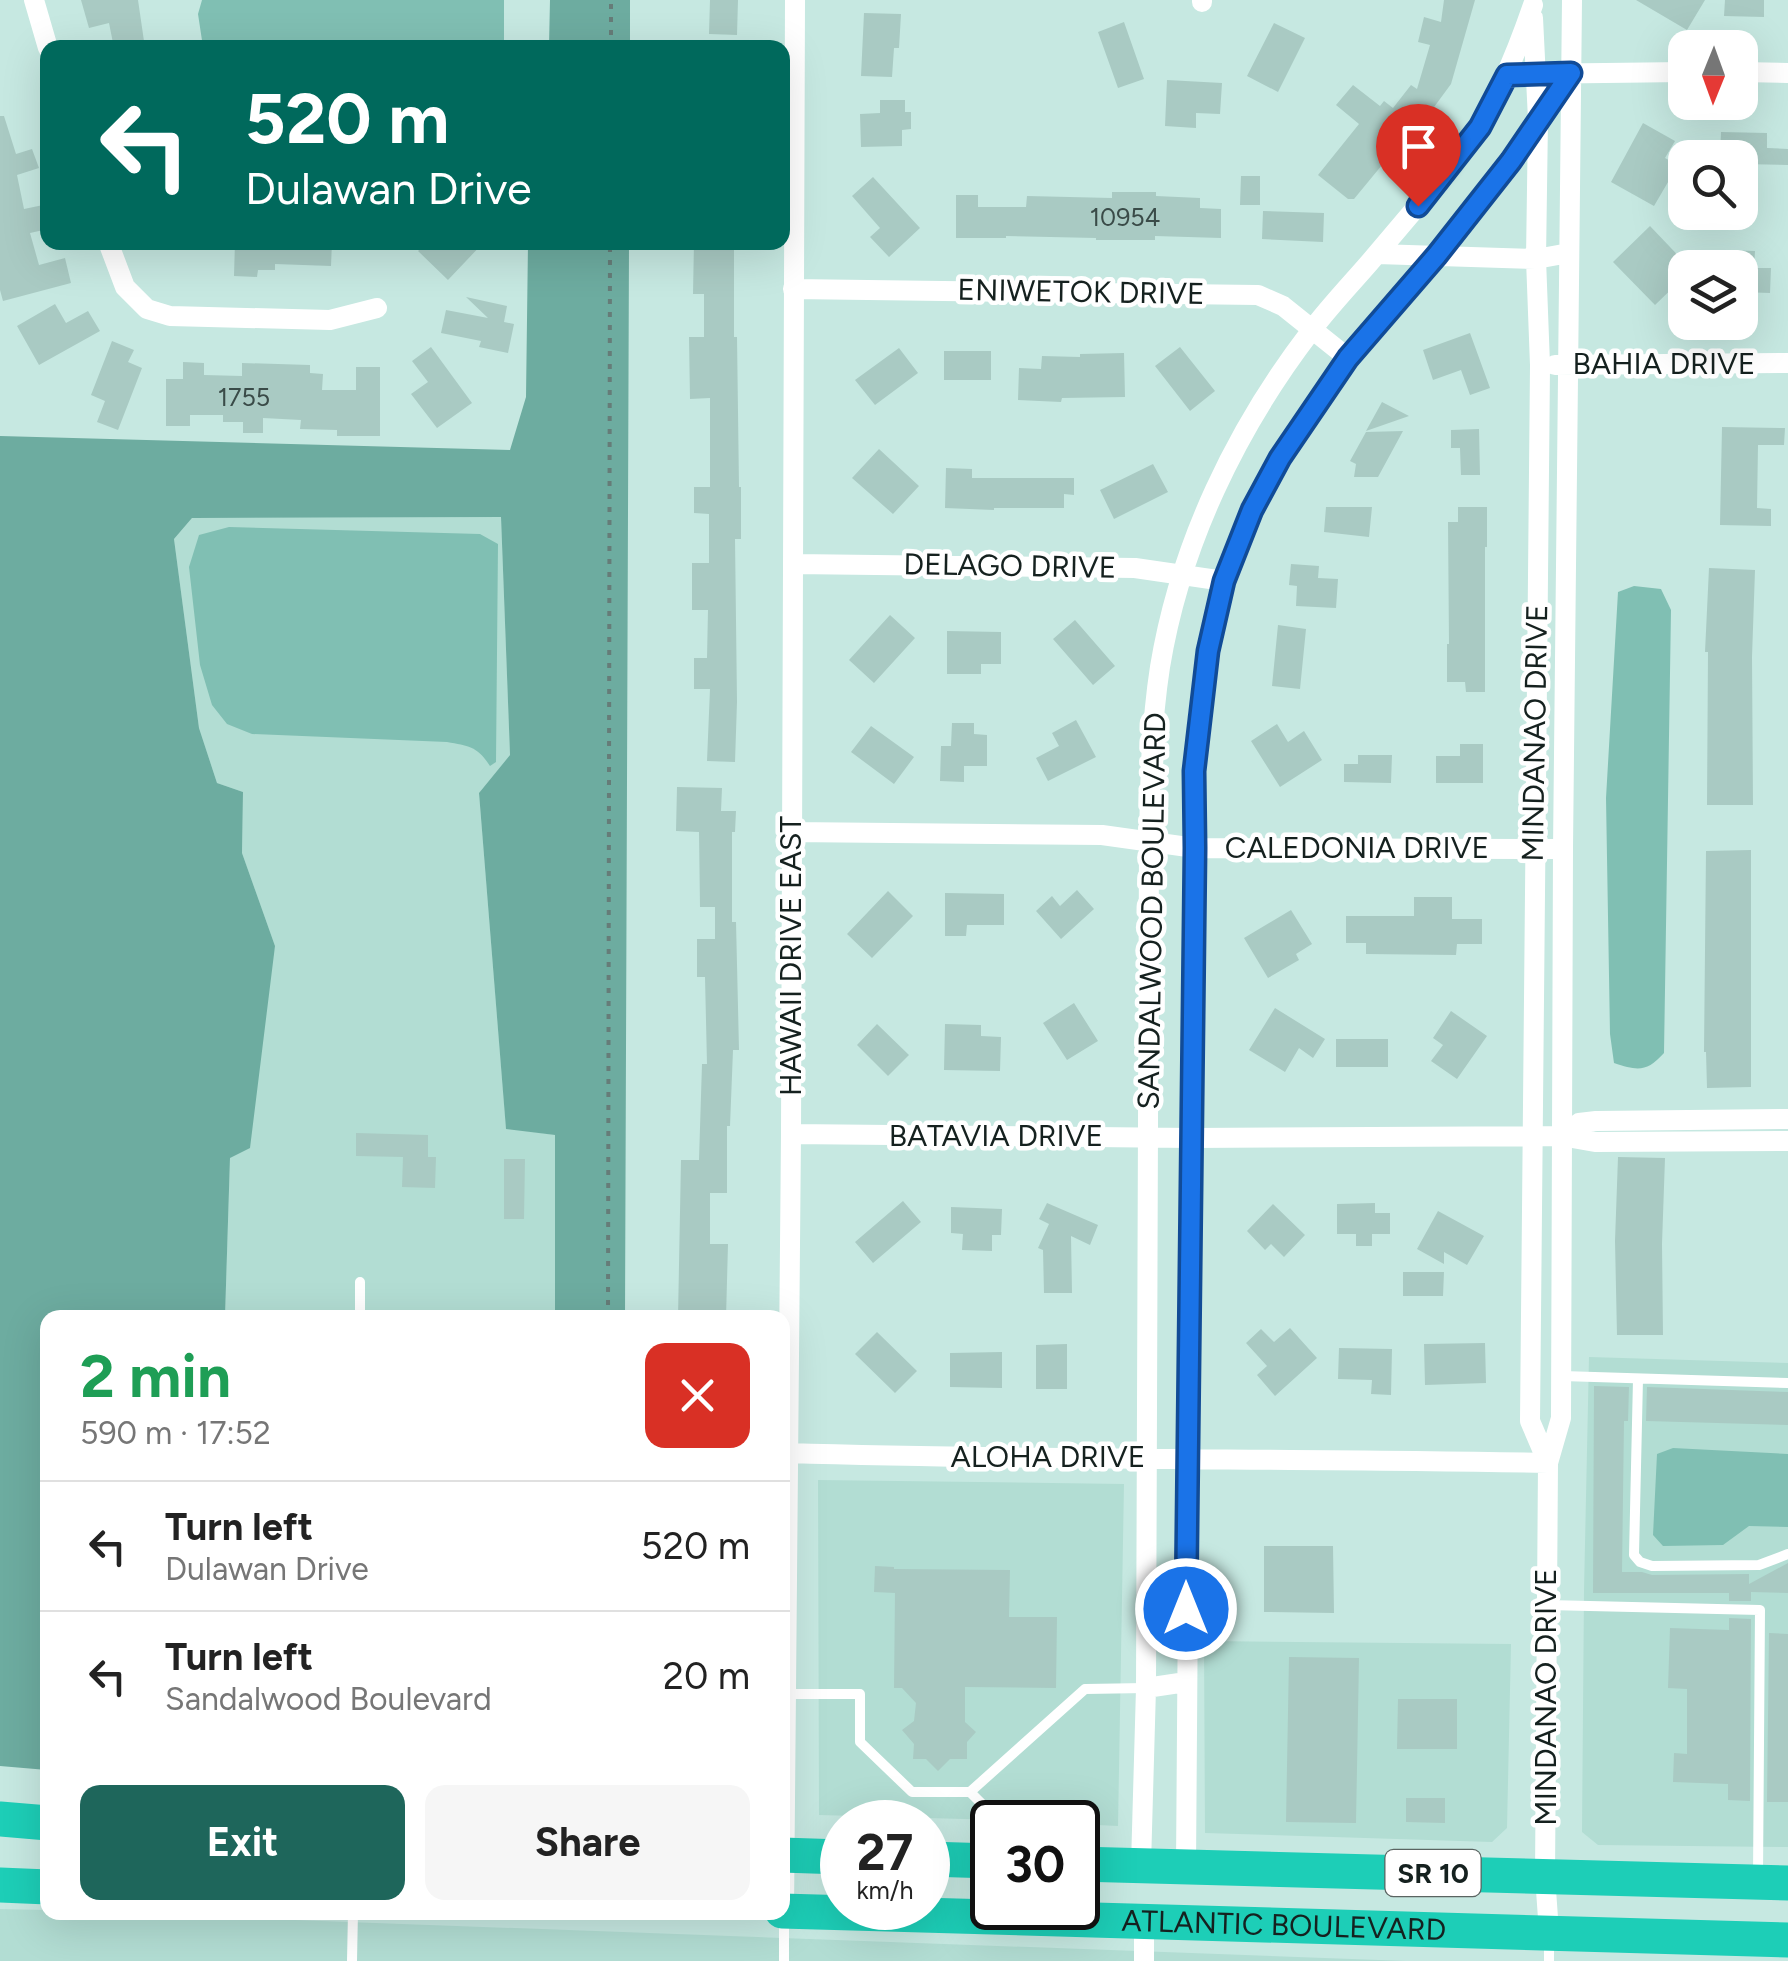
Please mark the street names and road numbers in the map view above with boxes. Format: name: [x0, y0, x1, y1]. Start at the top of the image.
street label: ENIWETOK DRIVE: [957, 271, 1205, 312]
street label: BAHIA DRIVE: [1572, 345, 1756, 382]
street label: DELAGO DRIVE: [903, 545, 1117, 586]
street label: MINDANAO DRIVE: [1514, 604, 1555, 862]
street label: SANDALWOOD BOULEVARD: [1130, 712, 1173, 1110]
street label: HAWAII DRIVE EAST: [772, 815, 809, 1096]
street label: CALEDONIA DRIVE: [1225, 829, 1489, 866]
street label: BATAVIA DRIVE: [889, 1117, 1103, 1154]
street label: ALOHA DRIVE: [951, 1438, 1146, 1475]
street label: MINDANAO DRIVE: [1527, 1568, 1564, 1826]
road number: SR 10: [1386, 1850, 1480, 1896]
street label: ATLANTIC BOULEVARD: [1121, 1902, 1447, 1948]

